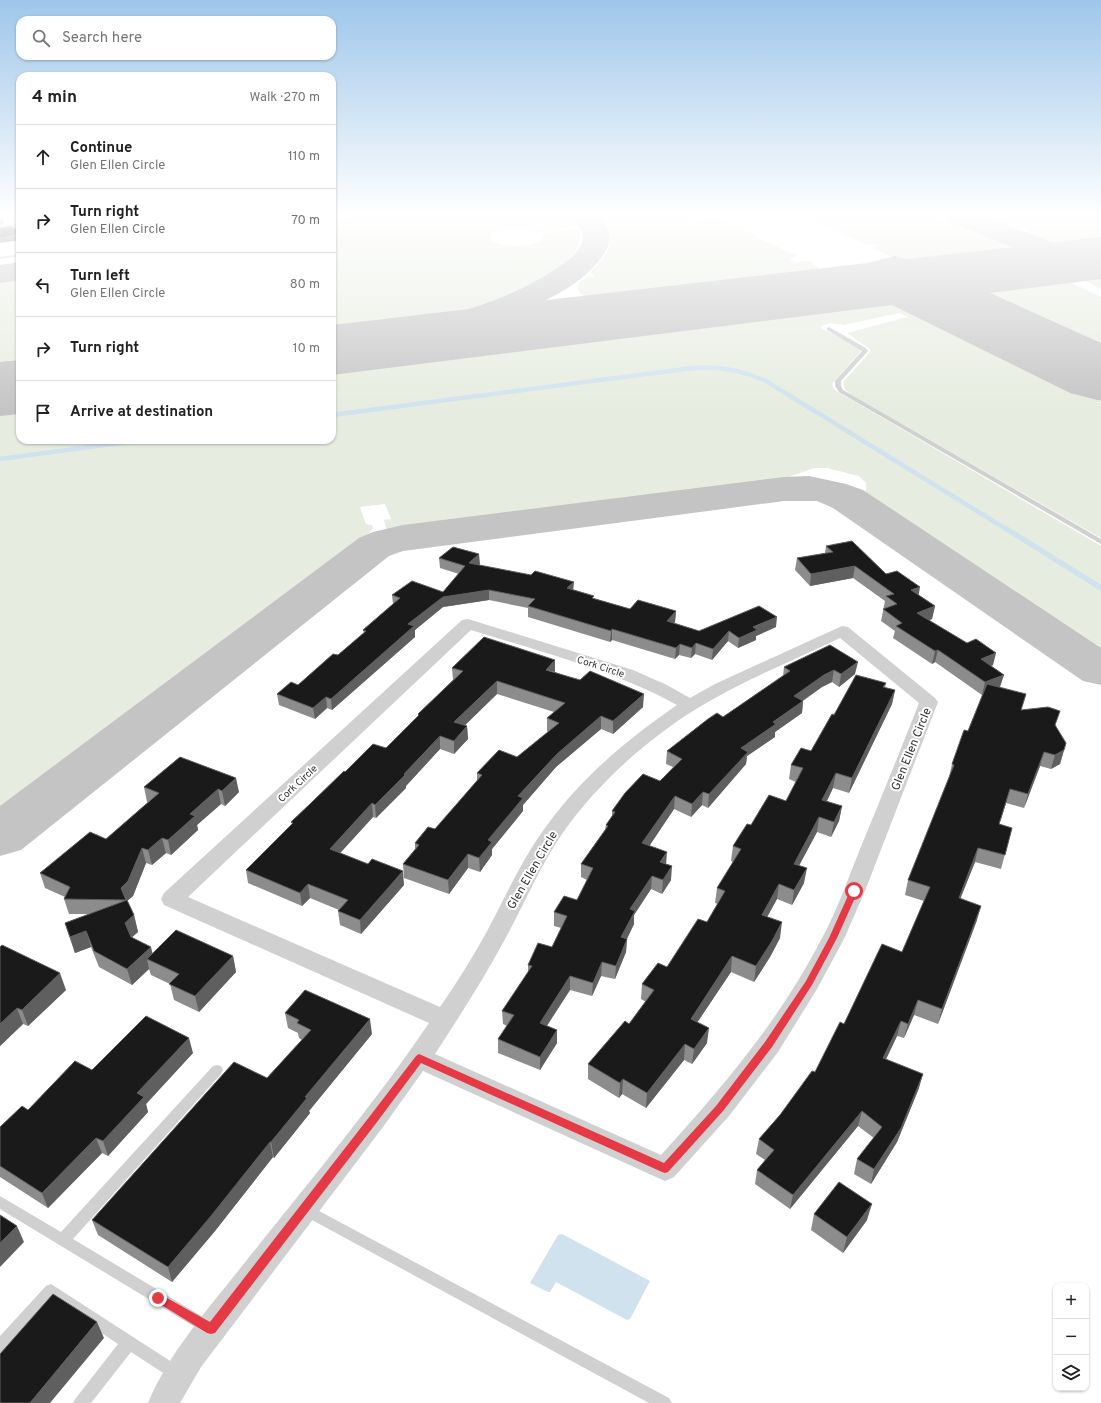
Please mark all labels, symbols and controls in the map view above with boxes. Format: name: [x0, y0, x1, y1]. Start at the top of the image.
search box: [16, 16, 336, 60]
icon: search: [30, 27, 52, 49]
text: Search here: [62, 29, 142, 48]
text: 4 min: [32, 87, 77, 109]
text: Walk · 270 m: [250, 90, 320, 106]
text: Continue: [70, 139, 132, 158]
icon: ahead: [32, 146, 54, 168]
text: 110 m: [288, 149, 320, 165]
text: Glen Ellen Circle: [70, 158, 165, 174]
text: Turn right: [70, 203, 139, 222]
icon: right: [32, 210, 54, 232]
text: 70 m: [291, 213, 320, 229]
text: Glen Ellen Circle: [70, 222, 165, 238]
text: Turn left: [70, 267, 130, 286]
icon: left: [32, 274, 54, 296]
text: 80 m: [290, 277, 320, 293]
text: Glen Ellen Circle: [70, 286, 165, 302]
icon: right: [32, 338, 54, 360]
text: Turn right: [70, 339, 139, 358]
text: 10 m: [293, 341, 320, 357]
icon: arrive: [32, 402, 54, 424]
text: Arrive at destination: [70, 403, 213, 422]
street label: Cork Circle: [575, 654, 626, 681]
street label: Glen Ellen Circle: [888, 706, 936, 793]
street label: Cork Circle: [276, 763, 320, 806]
street label: Glen Ellen Circle: [504, 828, 562, 913]
route start: [845, 882, 863, 900]
map controls: [1053, 1283, 1089, 1391]
button: +: [1053, 1283, 1089, 1319]
route end: [149, 1289, 167, 1307]
button: −: [1053, 1319, 1089, 1355]
button: layers: [1053, 1355, 1089, 1391]

